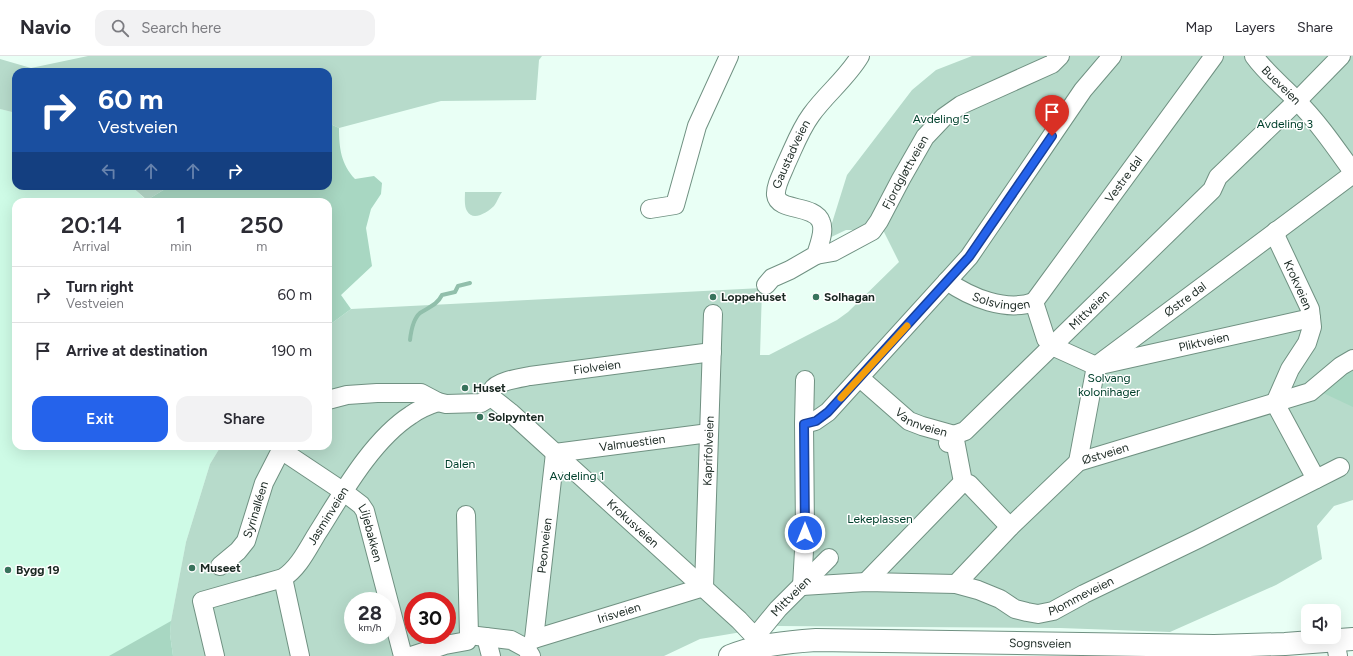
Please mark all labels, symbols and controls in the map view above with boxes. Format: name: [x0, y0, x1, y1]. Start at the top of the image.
search box: [95, 10, 375, 46]
text: Navio: [20, 16, 71, 39]
icon: search: [109, 17, 131, 39]
text: Search here: [141, 19, 221, 37]
text: Map: [1185, 19, 1213, 36]
text: Layers: [1235, 19, 1275, 36]
text: Share: [1297, 19, 1333, 36]
street label: Bueveien: [1259, 63, 1304, 108]
text: 60 m: [98, 82, 163, 116]
icon: right: [32, 84, 84, 136]
pin: [1035, 95, 1069, 136]
icon: arrive: [1041, 101, 1063, 123]
park label: Avdeling 5: [913, 112, 969, 126]
text: Vestveien: [98, 116, 178, 138]
street label: Gaustadveien: [770, 117, 813, 190]
park label: Avdeling 3: [1257, 117, 1313, 131]
street label: Fjordgløttveien: [879, 133, 932, 212]
street label: Vestre dal: [1102, 153, 1145, 205]
icon: left: [98, 160, 120, 182]
icon: ahead: [140, 160, 162, 182]
icon: ahead: [182, 160, 204, 182]
icon: right: [224, 160, 246, 182]
text: 20:14: [61, 210, 122, 239]
text: 1: [176, 210, 186, 239]
text: 250: [240, 210, 283, 239]
text: Arrival: [73, 239, 110, 254]
text: min: [170, 239, 192, 254]
text: m: [256, 239, 267, 254]
street label: Krokveien: [1281, 258, 1315, 312]
text: Turn right: [66, 278, 134, 296]
street label: Østre dal: [1161, 279, 1209, 320]
icon: right: [32, 284, 54, 306]
text: 60 m: [277, 286, 312, 304]
street label: Mittveien: [1066, 287, 1112, 333]
street label: Solsvingen: [970, 289, 1032, 312]
place label: Loppehuset: [721, 290, 786, 304]
place label: Solhagan: [824, 290, 875, 304]
marker: Loppehuset: [708, 292, 718, 302]
marker: Solhagan: [811, 292, 821, 302]
text: Vestveien: [66, 296, 124, 311]
street label: Pliktveien: [1177, 329, 1231, 354]
icon: arrive: [32, 340, 54, 362]
text: Arrive at destination: [66, 342, 207, 360]
text: 190 m: [271, 342, 312, 360]
street label: Fiolveien: [572, 357, 622, 377]
park label: Solvang kolonihager: [1078, 371, 1140, 399]
place label: Huset: [473, 381, 506, 395]
marker: Huset: [460, 383, 470, 393]
button: Exit: [32, 396, 168, 442]
button: Share: [176, 396, 312, 442]
street label: Vannveien: [892, 405, 949, 440]
place label: Solpynten: [488, 410, 544, 424]
marker: Solpynten: [475, 412, 485, 422]
street label: Kaprifolveien: [700, 415, 717, 486]
street label: Valmuestien: [598, 432, 666, 454]
street label: Østveien: [1080, 440, 1131, 467]
park label: Dalen: [445, 457, 475, 471]
park label: Avdeling 1: [550, 469, 604, 483]
street label: Syrinalléen: [240, 479, 271, 540]
street label: Jasminveien: [305, 484, 352, 548]
street label: Krokusveien: [604, 496, 662, 551]
street label: Liljebakken: [355, 501, 385, 564]
position arrow: [784, 512, 826, 554]
park label: Lekeplassen: [847, 512, 913, 526]
street label: Peonveien: [534, 517, 555, 574]
place label: Museet: [200, 561, 241, 575]
place label: Bygg 19: [16, 563, 59, 577]
marker: Museet: [187, 563, 197, 573]
marker: Bygg 19: [3, 565, 13, 575]
street label: Mittveien: [768, 573, 814, 619]
street label: Plommeveien: [1047, 574, 1116, 619]
speed limit sign: 30: [404, 592, 456, 644]
street label: Irisveien: [596, 600, 643, 626]
text: 28: [358, 601, 382, 625]
map controls: [1301, 604, 1341, 644]
button: sound: [1301, 604, 1341, 644]
text: km/h: [359, 621, 381, 634]
street label: Sognsveien: [1009, 636, 1072, 651]

